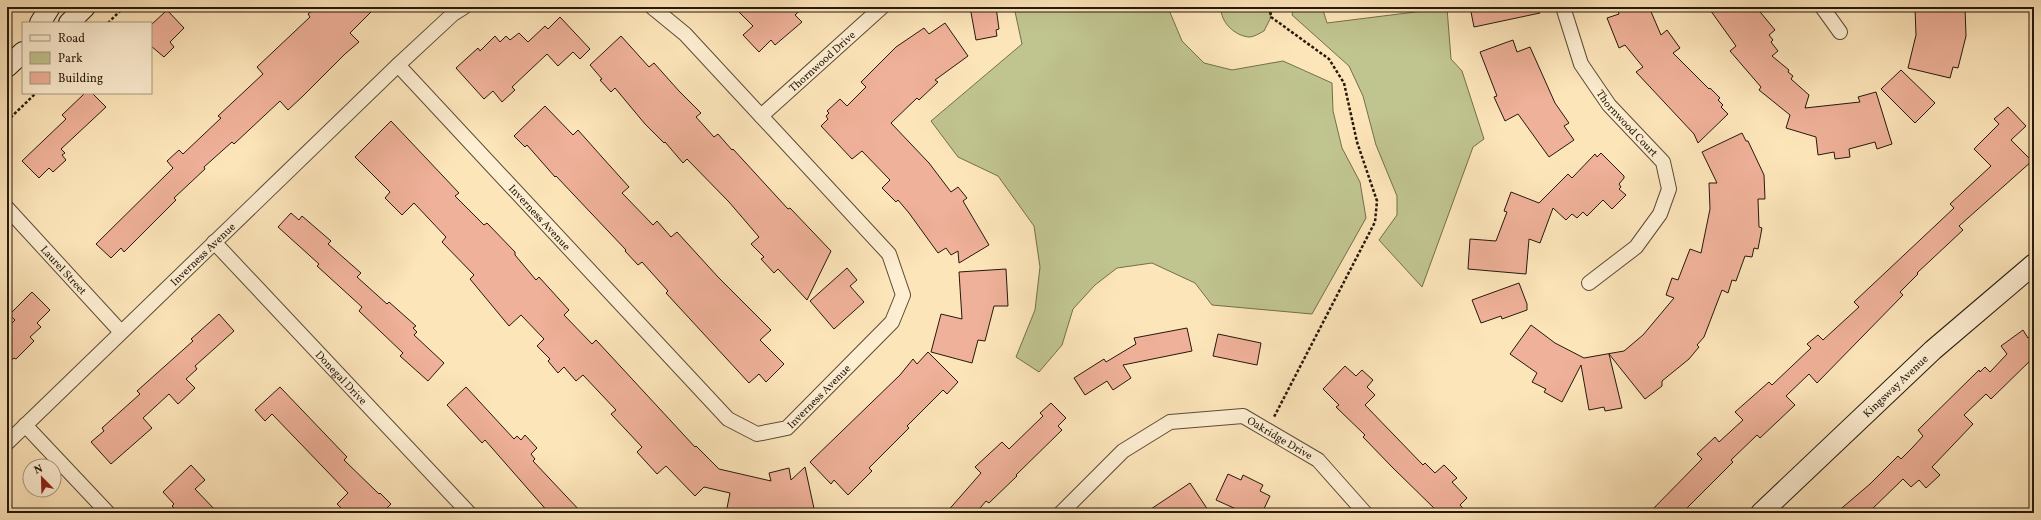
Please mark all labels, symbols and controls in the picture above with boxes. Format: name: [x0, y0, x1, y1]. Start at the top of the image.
legend: [22, 22, 152, 94]
street label: Thornwood Drive: [786, 28, 859, 96]
text: Road: [58, 31, 85, 47]
text: Park: [58, 51, 83, 67]
text: Building: [58, 71, 103, 87]
street label: Thornwood Court: [1592, 87, 1660, 161]
street label: Inverness Avenue: [504, 182, 573, 254]
street label: Inverness Avenue: [168, 220, 239, 290]
street label: Laurel Street: [36, 243, 89, 299]
street label: Donegal Drive: [311, 348, 370, 409]
street label: Kingsway Avenue: [1860, 352, 1932, 422]
street label: Inverness Avenue: [784, 362, 855, 433]
street label: Oakridge Drive: [1244, 414, 1315, 464]
north arrow: [22, 458, 62, 498]
text: N: [32, 462, 45, 479]

